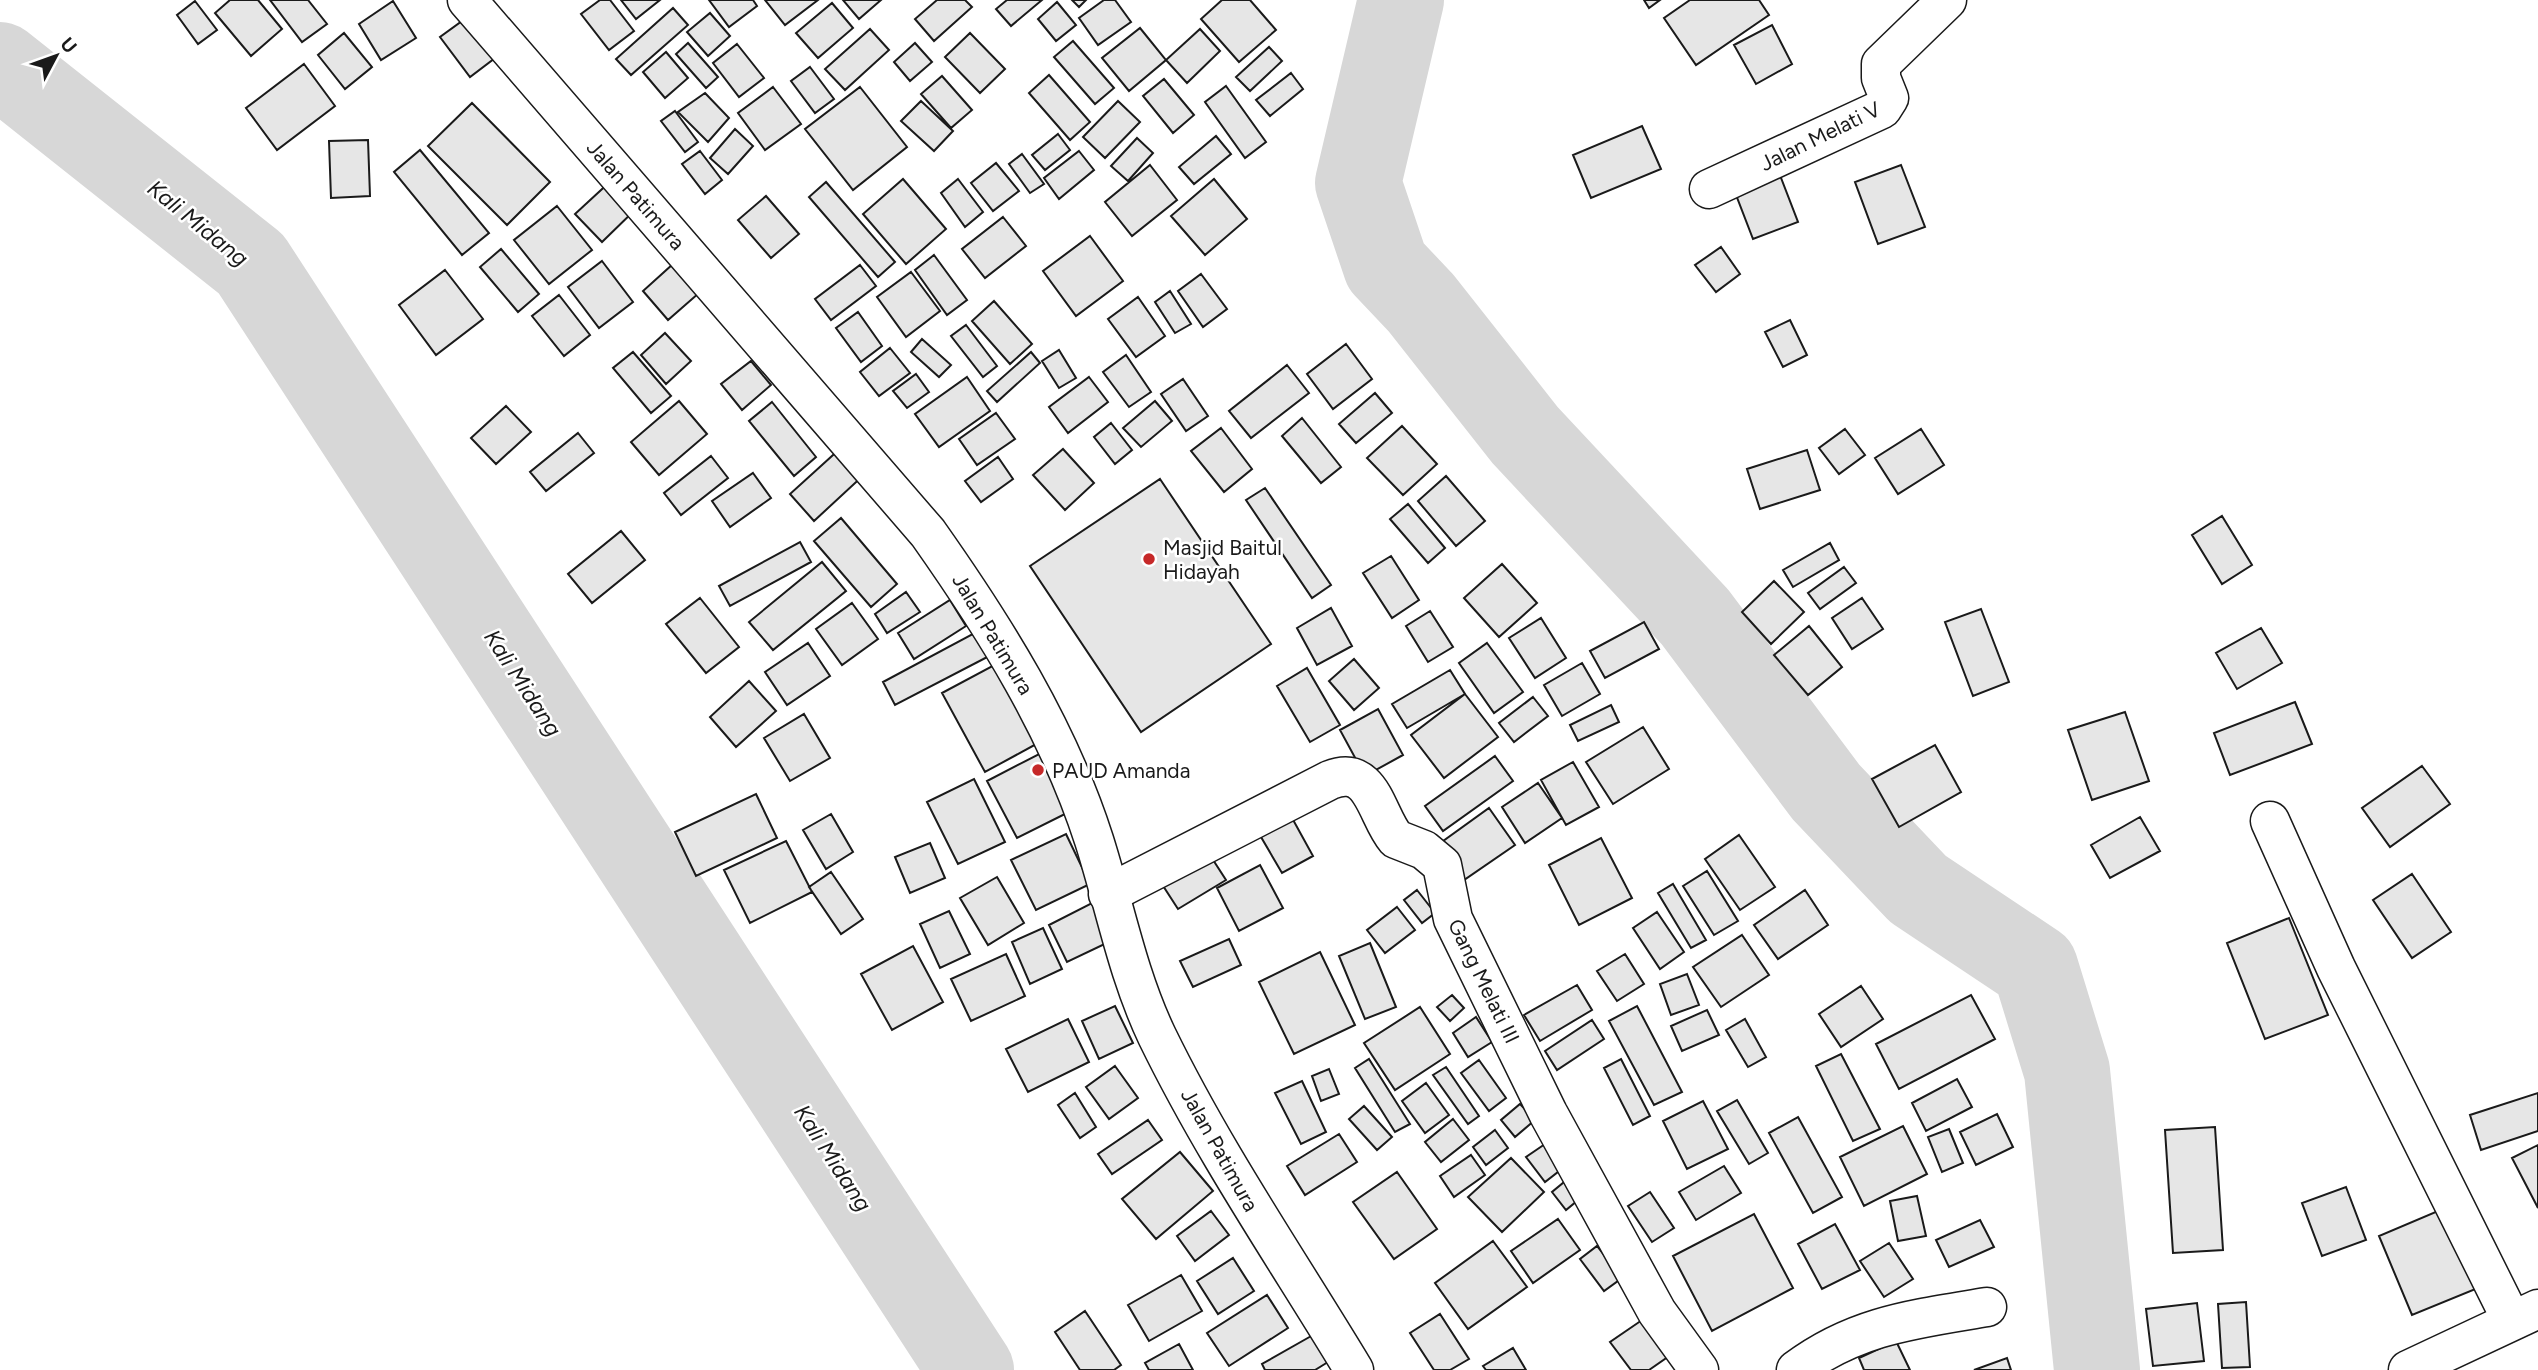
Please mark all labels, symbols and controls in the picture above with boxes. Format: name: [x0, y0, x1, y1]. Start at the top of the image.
north arrow: [21, 21, 91, 91]
text: U: [55, 33, 82, 58]
street label: Jalan Melati V: [1756, 96, 1885, 176]
street label: Jalan Patimura: [582, 135, 690, 255]
water label: Kali Midang: [142, 174, 254, 272]
place label: Masjid Baitul Hidayah: [1163, 535, 1282, 584]
marker: Masjid Baitul Hidayah: [1141, 551, 1157, 567]
street label: Jalan Patimura: [947, 569, 1039, 699]
water label: Kali Midang: [478, 624, 568, 742]
place label: PAUD Amanda: [1052, 758, 1190, 783]
marker: PAUD Amanda: [1030, 762, 1046, 778]
street label: Gang Melati III: [1443, 915, 1525, 1047]
street label: Jalan Patimura: [1176, 1084, 1264, 1216]
water label: Kali Midang: [788, 1099, 878, 1217]

